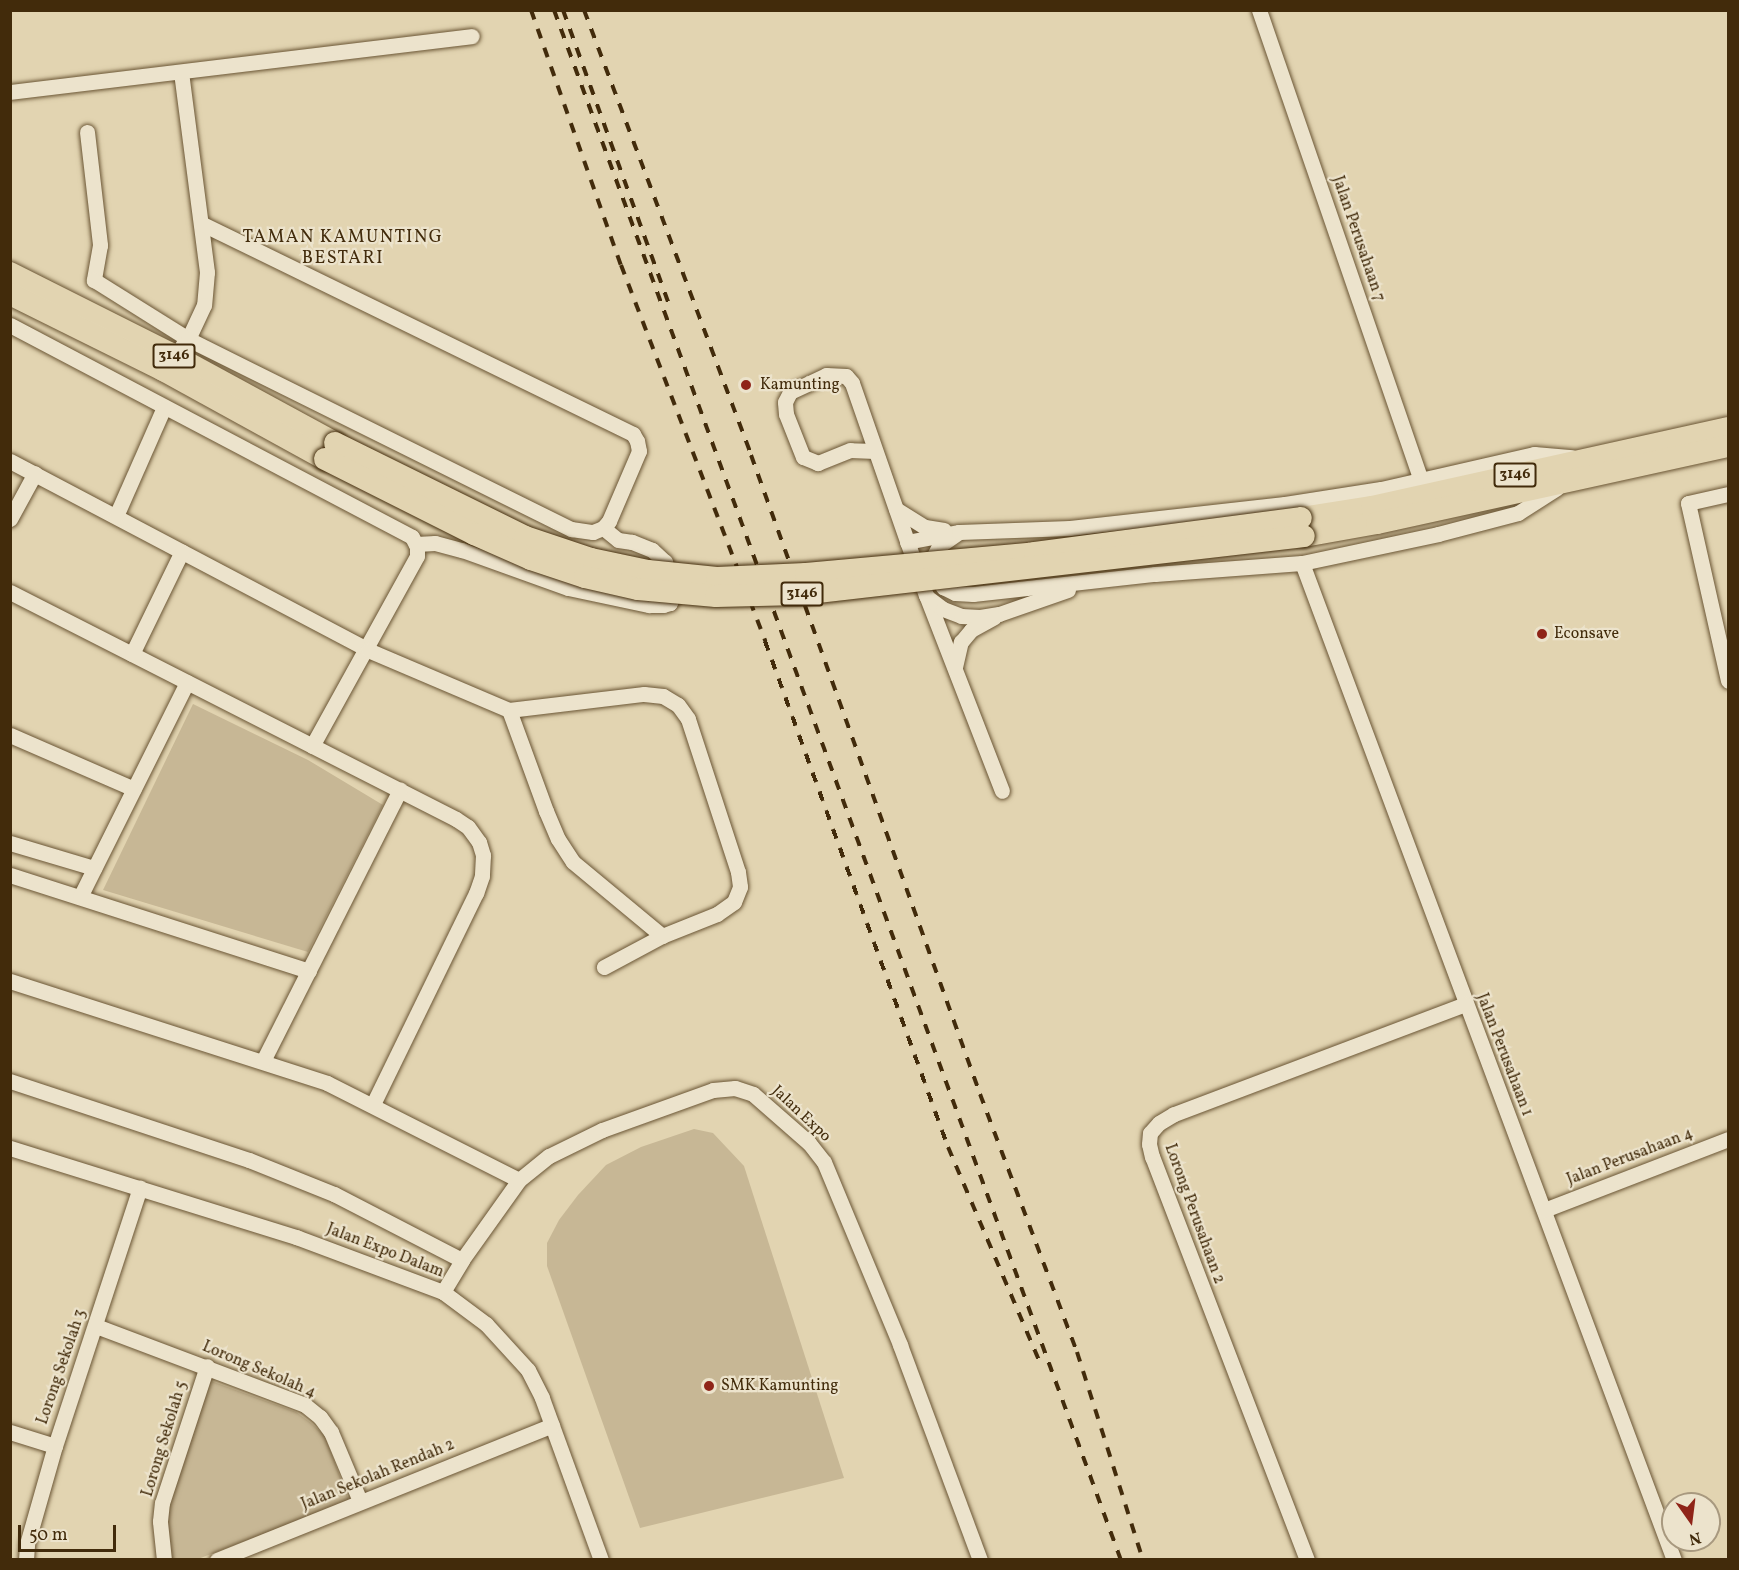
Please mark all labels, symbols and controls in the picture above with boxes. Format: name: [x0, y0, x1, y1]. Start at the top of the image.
street label: Jalan Perusahaan 7: [1327, 174, 1389, 304]
district label: TAMAN KAMUNTING BESTARI: [243, 228, 443, 270]
road number: 3146: [152, 344, 196, 368]
place label: Kamunting: [760, 375, 840, 395]
marker: Kamunting: [737, 376, 755, 394]
road number: 3146: [1492, 463, 1538, 487]
road number: 3146: [780, 582, 824, 606]
place label: Econsave: [1554, 624, 1619, 644]
marker: Econsave: [1535, 627, 1549, 641]
street label: Jalan Perusahaan 1: [1472, 991, 1536, 1119]
street label: Jalan Expo: [767, 1082, 835, 1146]
street label: Jalan Perusahaan 4: [1564, 1124, 1696, 1190]
street label: Lorong Perusahaan 2: [1160, 1141, 1228, 1287]
street label: Jalan Expo Dalam: [324, 1220, 446, 1282]
street label: Lorong Sekolah 3: [33, 1307, 91, 1427]
street label: Lorong Sekolah 4: [199, 1337, 319, 1403]
place label: SMK Kamunting: [721, 1376, 838, 1396]
street label: Lorong Sekolah 5: [138, 1379, 192, 1499]
marker: SMK Kamunting: [702, 1379, 716, 1393]
street label: Jalan Sekolah Rendah 2: [299, 1435, 457, 1515]
north arrow: [1661, 1492, 1721, 1552]
scale bar: [21, 1513, 118, 1551]
text: 50 m: [29, 1523, 68, 1548]
text: N: [1687, 1525, 1703, 1550]

